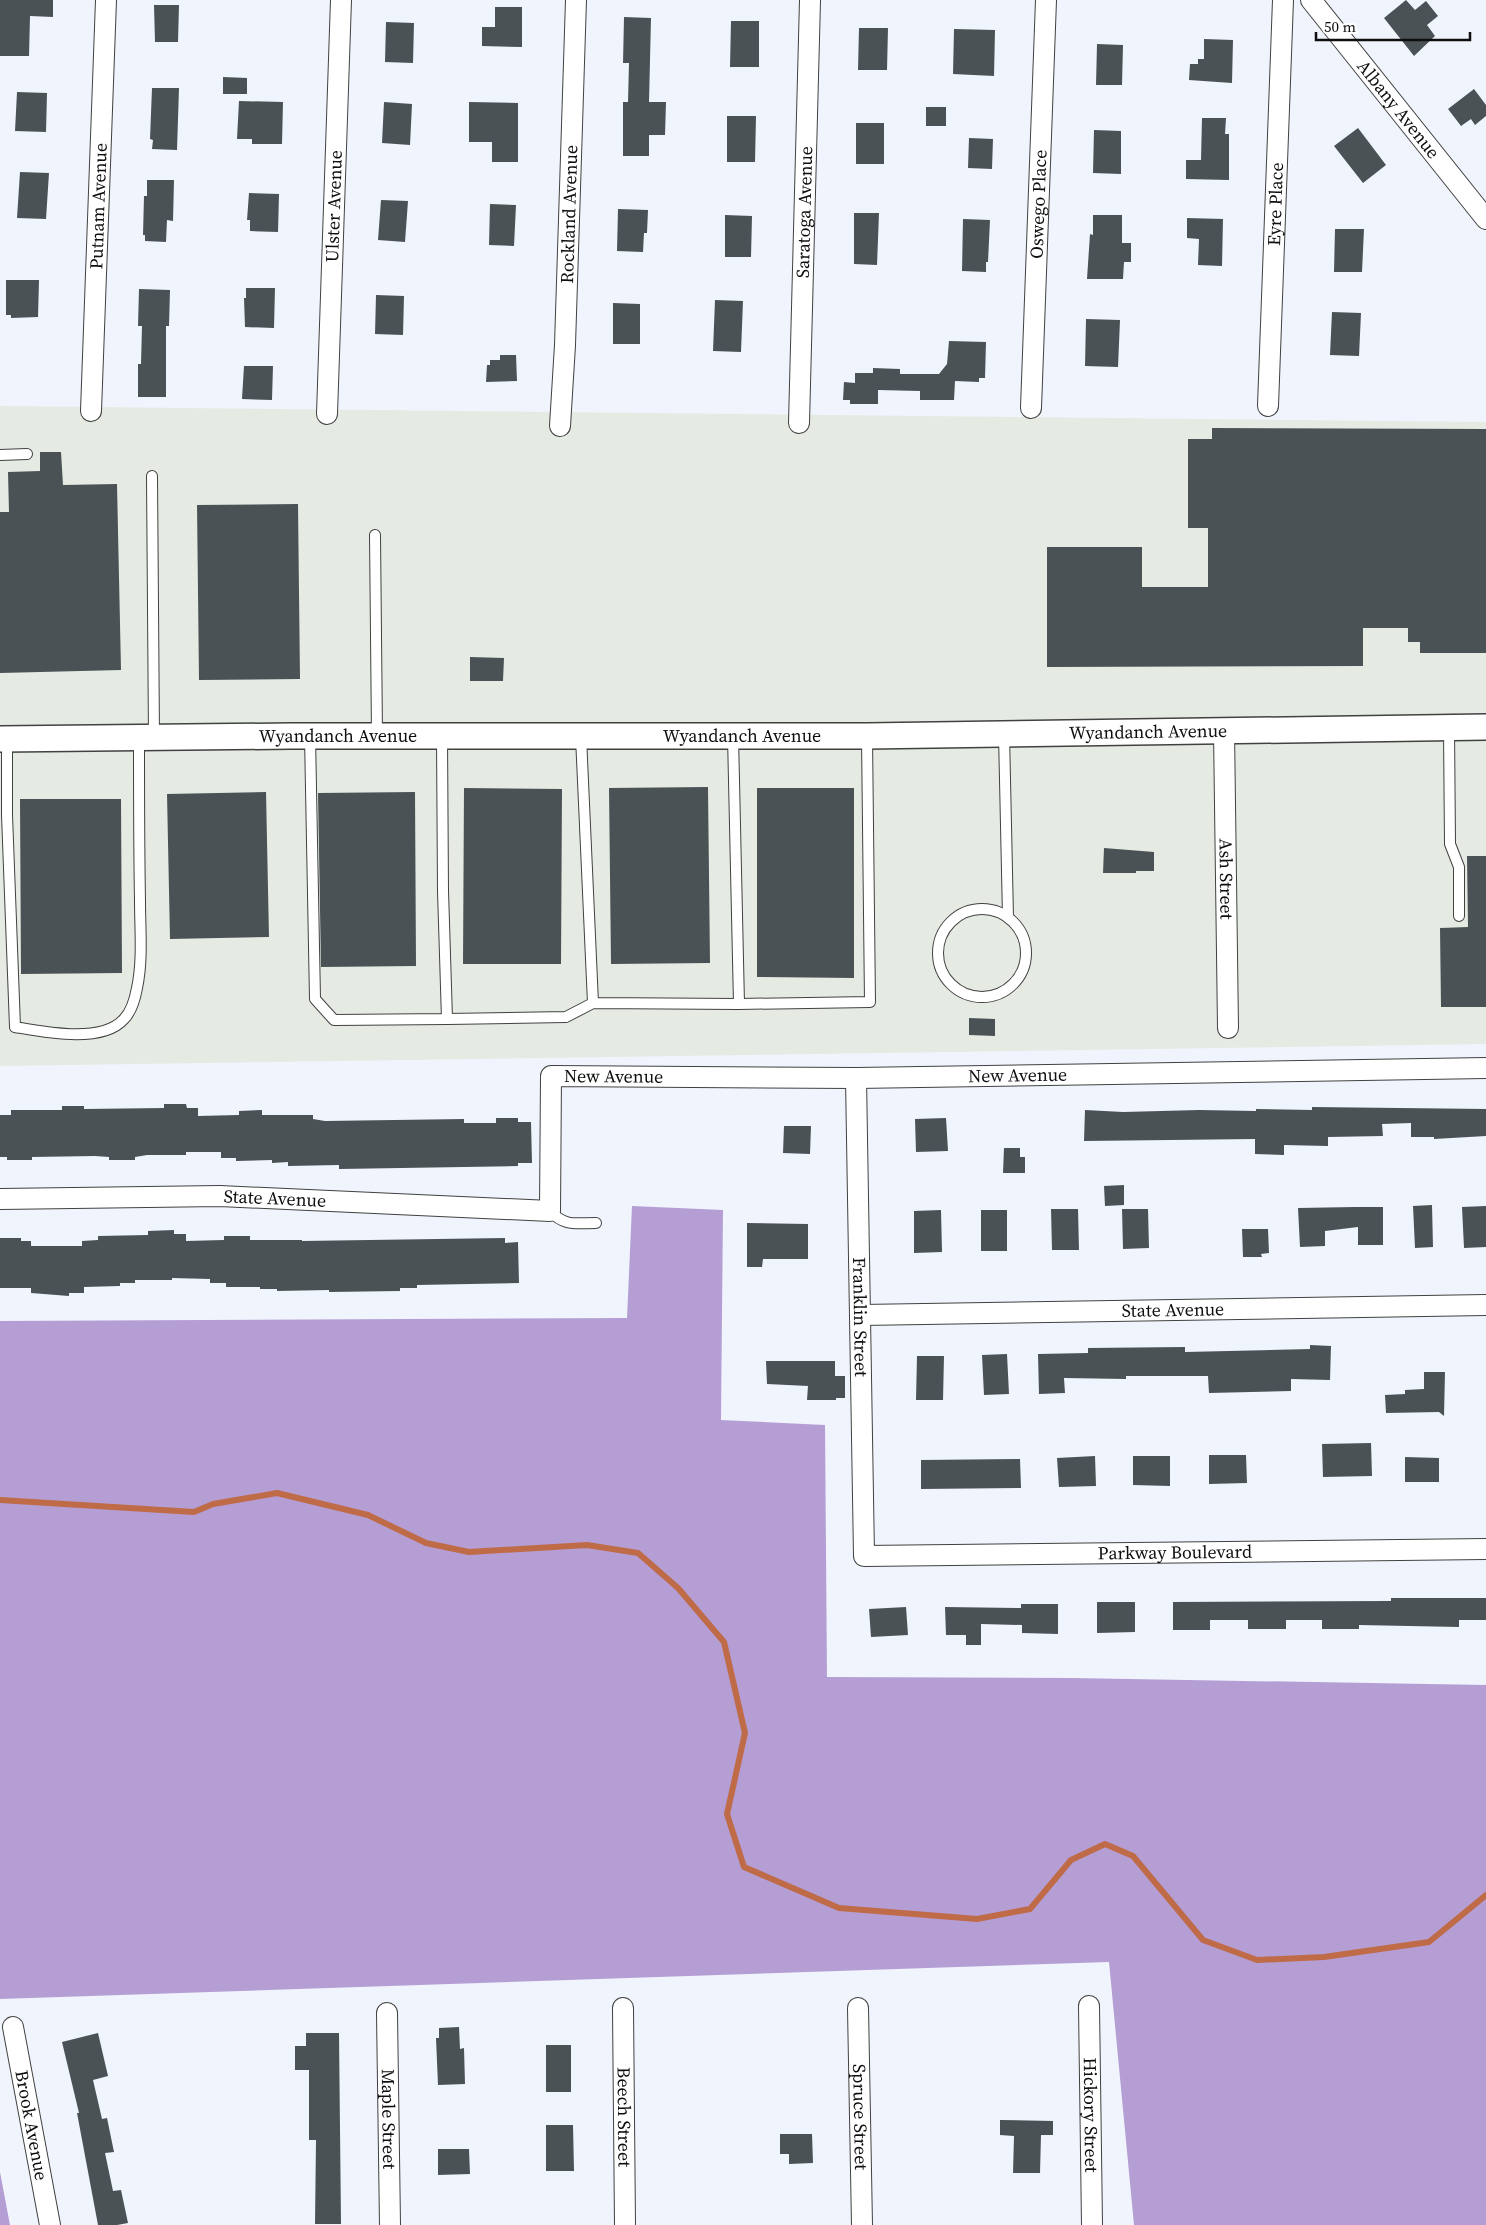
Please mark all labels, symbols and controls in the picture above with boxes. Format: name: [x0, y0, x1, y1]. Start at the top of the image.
scale bar: [1316, 10, 1470, 42]
text: 50 m: [1324, 16, 1356, 37]
street label: Albany Avenue: [1352, 54, 1446, 164]
street label: Putnam Avenue: [83, 142, 113, 270]
street label: Rockland Avenue: [554, 145, 583, 284]
street label: Saratoga Avenue: [790, 146, 818, 278]
street label: Oswego Place: [1023, 149, 1052, 259]
street label: Ulster Avenue: [319, 150, 348, 263]
street label: Eyre Place: [1261, 162, 1289, 246]
street label: Wyandanch Avenue: [1069, 718, 1227, 745]
street label: Wyandanch Avenue: [259, 723, 417, 748]
street label: Wyandanch Avenue: [663, 723, 821, 748]
street label: Ash Street: [1213, 838, 1240, 920]
street label: New Avenue: [968, 1062, 1067, 1088]
street label: New Avenue: [564, 1063, 663, 1089]
street label: State Avenue: [223, 1183, 327, 1213]
street label: Franklin Street: [847, 1257, 874, 1377]
street label: State Avenue: [1122, 1296, 1224, 1323]
street label: Parkway Boulevard: [1098, 1539, 1252, 1565]
street label: Hickory Street: [1078, 2057, 1104, 2173]
street label: Spruce Street: [847, 2064, 874, 2170]
street label: Beech Street: [612, 2067, 637, 2167]
street label: Brook Avenue: [9, 2068, 54, 2182]
street label: Maple Street: [376, 2069, 402, 2169]

